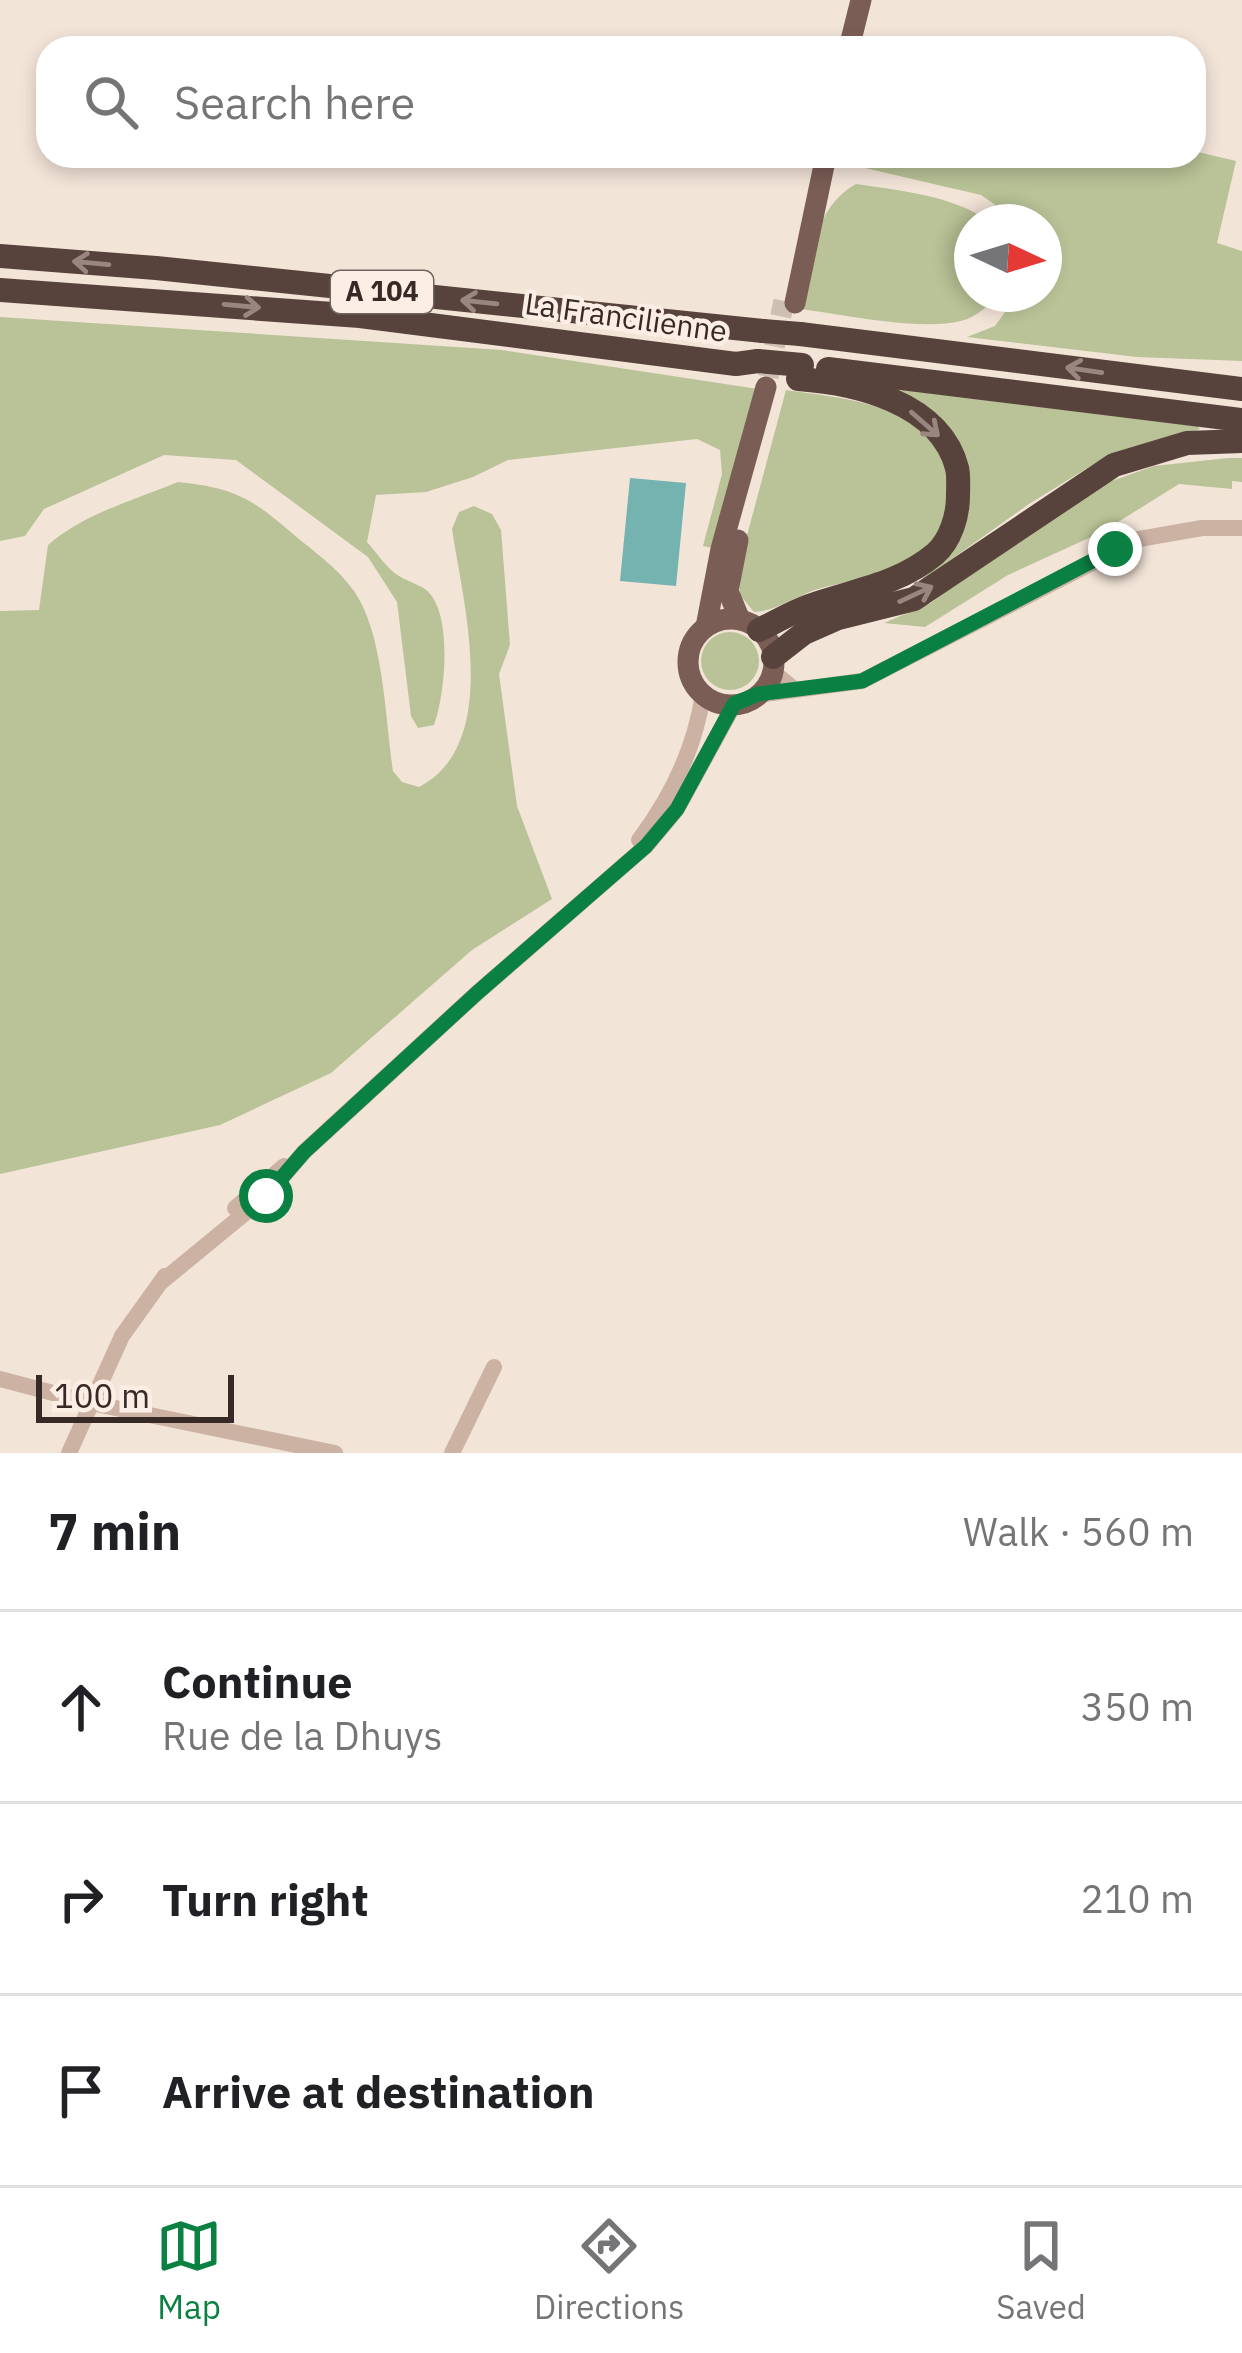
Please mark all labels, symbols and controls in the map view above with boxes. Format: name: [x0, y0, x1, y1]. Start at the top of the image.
search box: [36, 36, 1206, 168]
icon: search: [78, 69, 144, 135]
text: Search here: [174, 73, 415, 131]
north arrow: [954, 204, 1062, 312]
one-way arrow: [72, 251, 111, 274]
road number: A 104: [331, 271, 433, 313]
street label: La Francilienne: [523, 283, 730, 350]
one-way arrow: [460, 290, 499, 313]
one-way arrow: [222, 295, 261, 318]
one-way arrow: [1065, 358, 1104, 380]
one-way arrow: [909, 410, 939, 437]
route end: [1088, 522, 1142, 576]
one-way arrow: [898, 582, 934, 604]
route start: [239, 1169, 293, 1223]
scale bar: [36, 1369, 234, 1422]
text: 100 m: [54, 1374, 150, 1417]
text: 7 min: [48, 1498, 181, 1564]
text: Walk · 560 m: [963, 1506, 1194, 1557]
text: Continue: [162, 1652, 353, 1710]
icon: ahead: [48, 1674, 114, 1740]
text: 350 m: [1081, 1681, 1194, 1732]
text: Rue de la Dhuys: [162, 1710, 442, 1761]
icon: right: [48, 1866, 114, 1932]
text: Turn right: [162, 1870, 369, 1928]
text: 210 m: [1081, 1873, 1194, 1924]
icon: arrive: [48, 2058, 114, 2124]
text: Arrive at destination: [162, 2062, 595, 2120]
tab: Map: [156, 2213, 222, 2328]
tab: Directions: [534, 2213, 684, 2328]
tab: Saved: [996, 2213, 1086, 2328]

